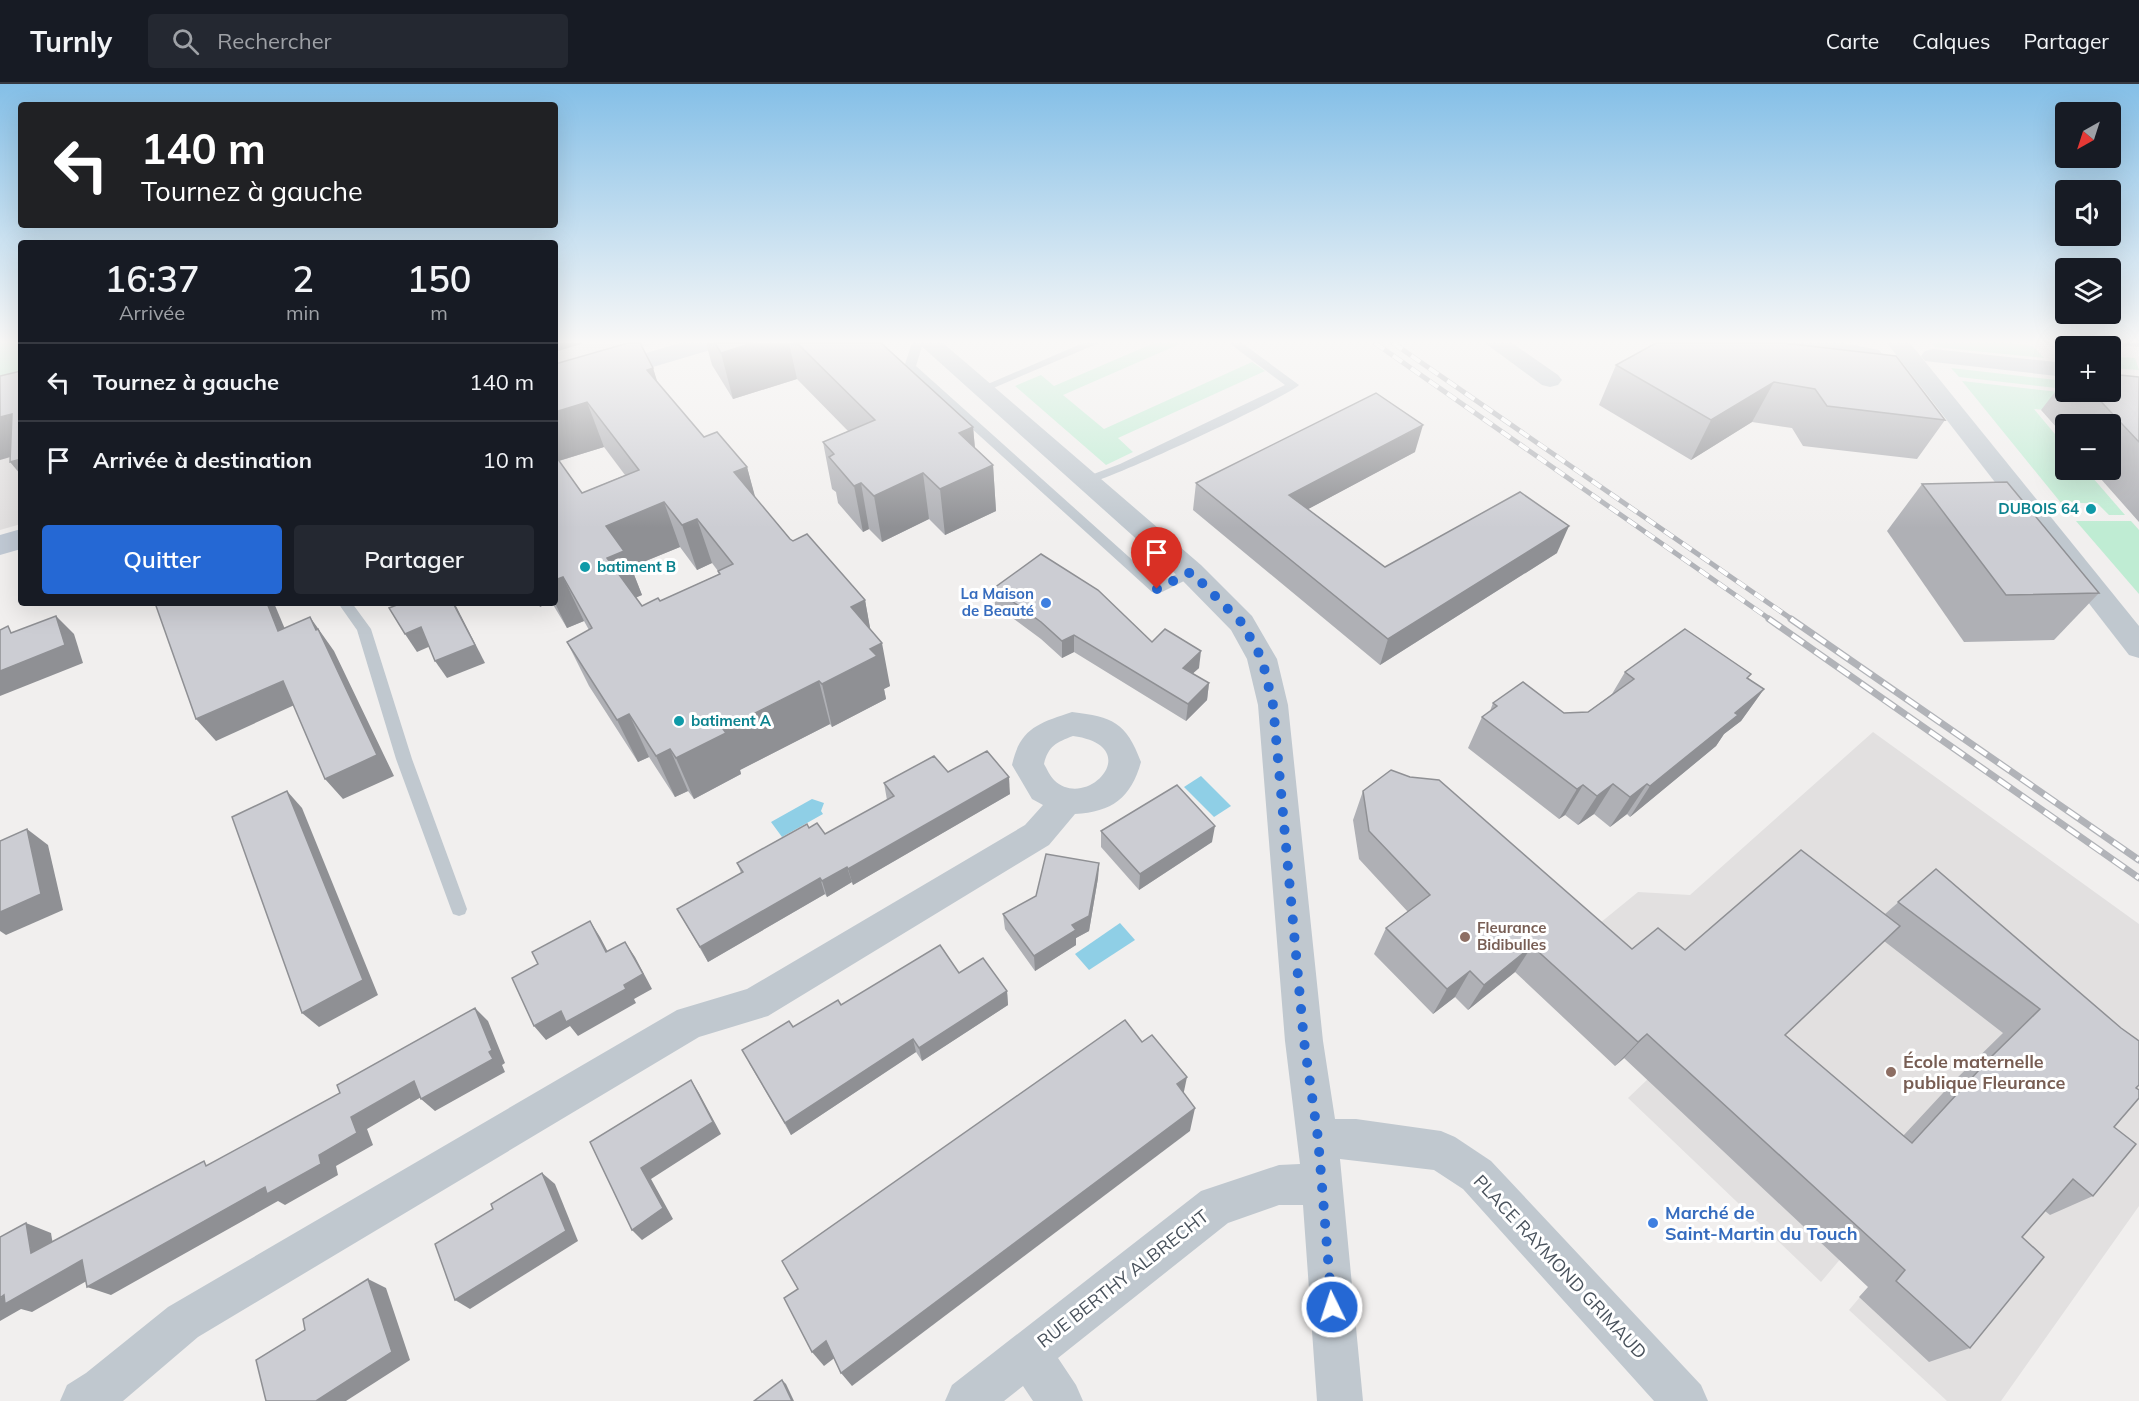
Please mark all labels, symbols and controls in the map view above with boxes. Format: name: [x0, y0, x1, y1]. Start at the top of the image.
search box: [148, 14, 568, 68]
text: Turnly: [30, 24, 112, 59]
icon: search: [169, 25, 202, 58]
text: Rechercher: [217, 27, 332, 55]
text: Carte: [1826, 28, 1879, 54]
text: Calques: [1912, 28, 1990, 54]
text: Partager: [2023, 28, 2109, 54]
north arrow: [2055, 102, 2121, 168]
map controls: [2055, 102, 2121, 480]
text: 140 m: [141, 122, 266, 175]
icon: left: [42, 126, 120, 204]
text: Tournez à gauche: [141, 174, 363, 208]
button: sound: [2055, 180, 2121, 246]
text: 16:37: [105, 256, 199, 301]
text: 2: [292, 256, 314, 301]
text: 150: [407, 256, 471, 301]
button: layers: [2055, 258, 2121, 324]
text: Arrivée: [119, 300, 185, 325]
text: min: [286, 300, 320, 325]
text: m: [430, 300, 448, 325]
button: +: [2055, 336, 2121, 402]
icon: left: [42, 366, 75, 399]
text: Tournez à gauche: [93, 368, 279, 396]
text: 140 m: [469, 368, 534, 396]
button: −: [2055, 414, 2121, 480]
icon: arrive: [42, 444, 75, 477]
text: Arrivée à destination: [93, 446, 312, 474]
text: 10 m: [483, 446, 534, 474]
place label: DUBOIS 64: [1998, 499, 2079, 518]
marker: DUBOIS 64: [2084, 502, 2098, 516]
button: Quitter: [42, 525, 282, 594]
button: Partager: [294, 525, 534, 594]
pin: [1131, 527, 1182, 589]
icon: arrive: [1140, 536, 1173, 569]
place label: batiment B: [597, 557, 676, 576]
marker: batiment B: [578, 560, 592, 574]
place label: La Maison de Beauté: [960, 584, 1034, 620]
marker: La Maison de Beauté: [1039, 596, 1053, 610]
place label: batiment A: [691, 711, 772, 730]
marker: batiment A: [672, 714, 686, 728]
place label: Fleurance Bidibulles: [1477, 918, 1546, 954]
marker: Fleurance Bidibulles: [1458, 930, 1472, 944]
place label: École maternelle publique Fleurance: [1903, 1050, 2066, 1094]
marker: École maternelle publique Fleurance: [1884, 1065, 1898, 1079]
street label: PLACE RAYMOND GRIMAUD: [1469, 1170, 1652, 1364]
place label: Marché de Saint-Martin du Touch: [1665, 1201, 1858, 1245]
street label: RUE BERTHY ALBRECHT: [1032, 1204, 1213, 1353]
marker: Marché de Saint-Martin du Touch: [1646, 1216, 1660, 1230]
position arrow: [1300, 1275, 1364, 1339]

